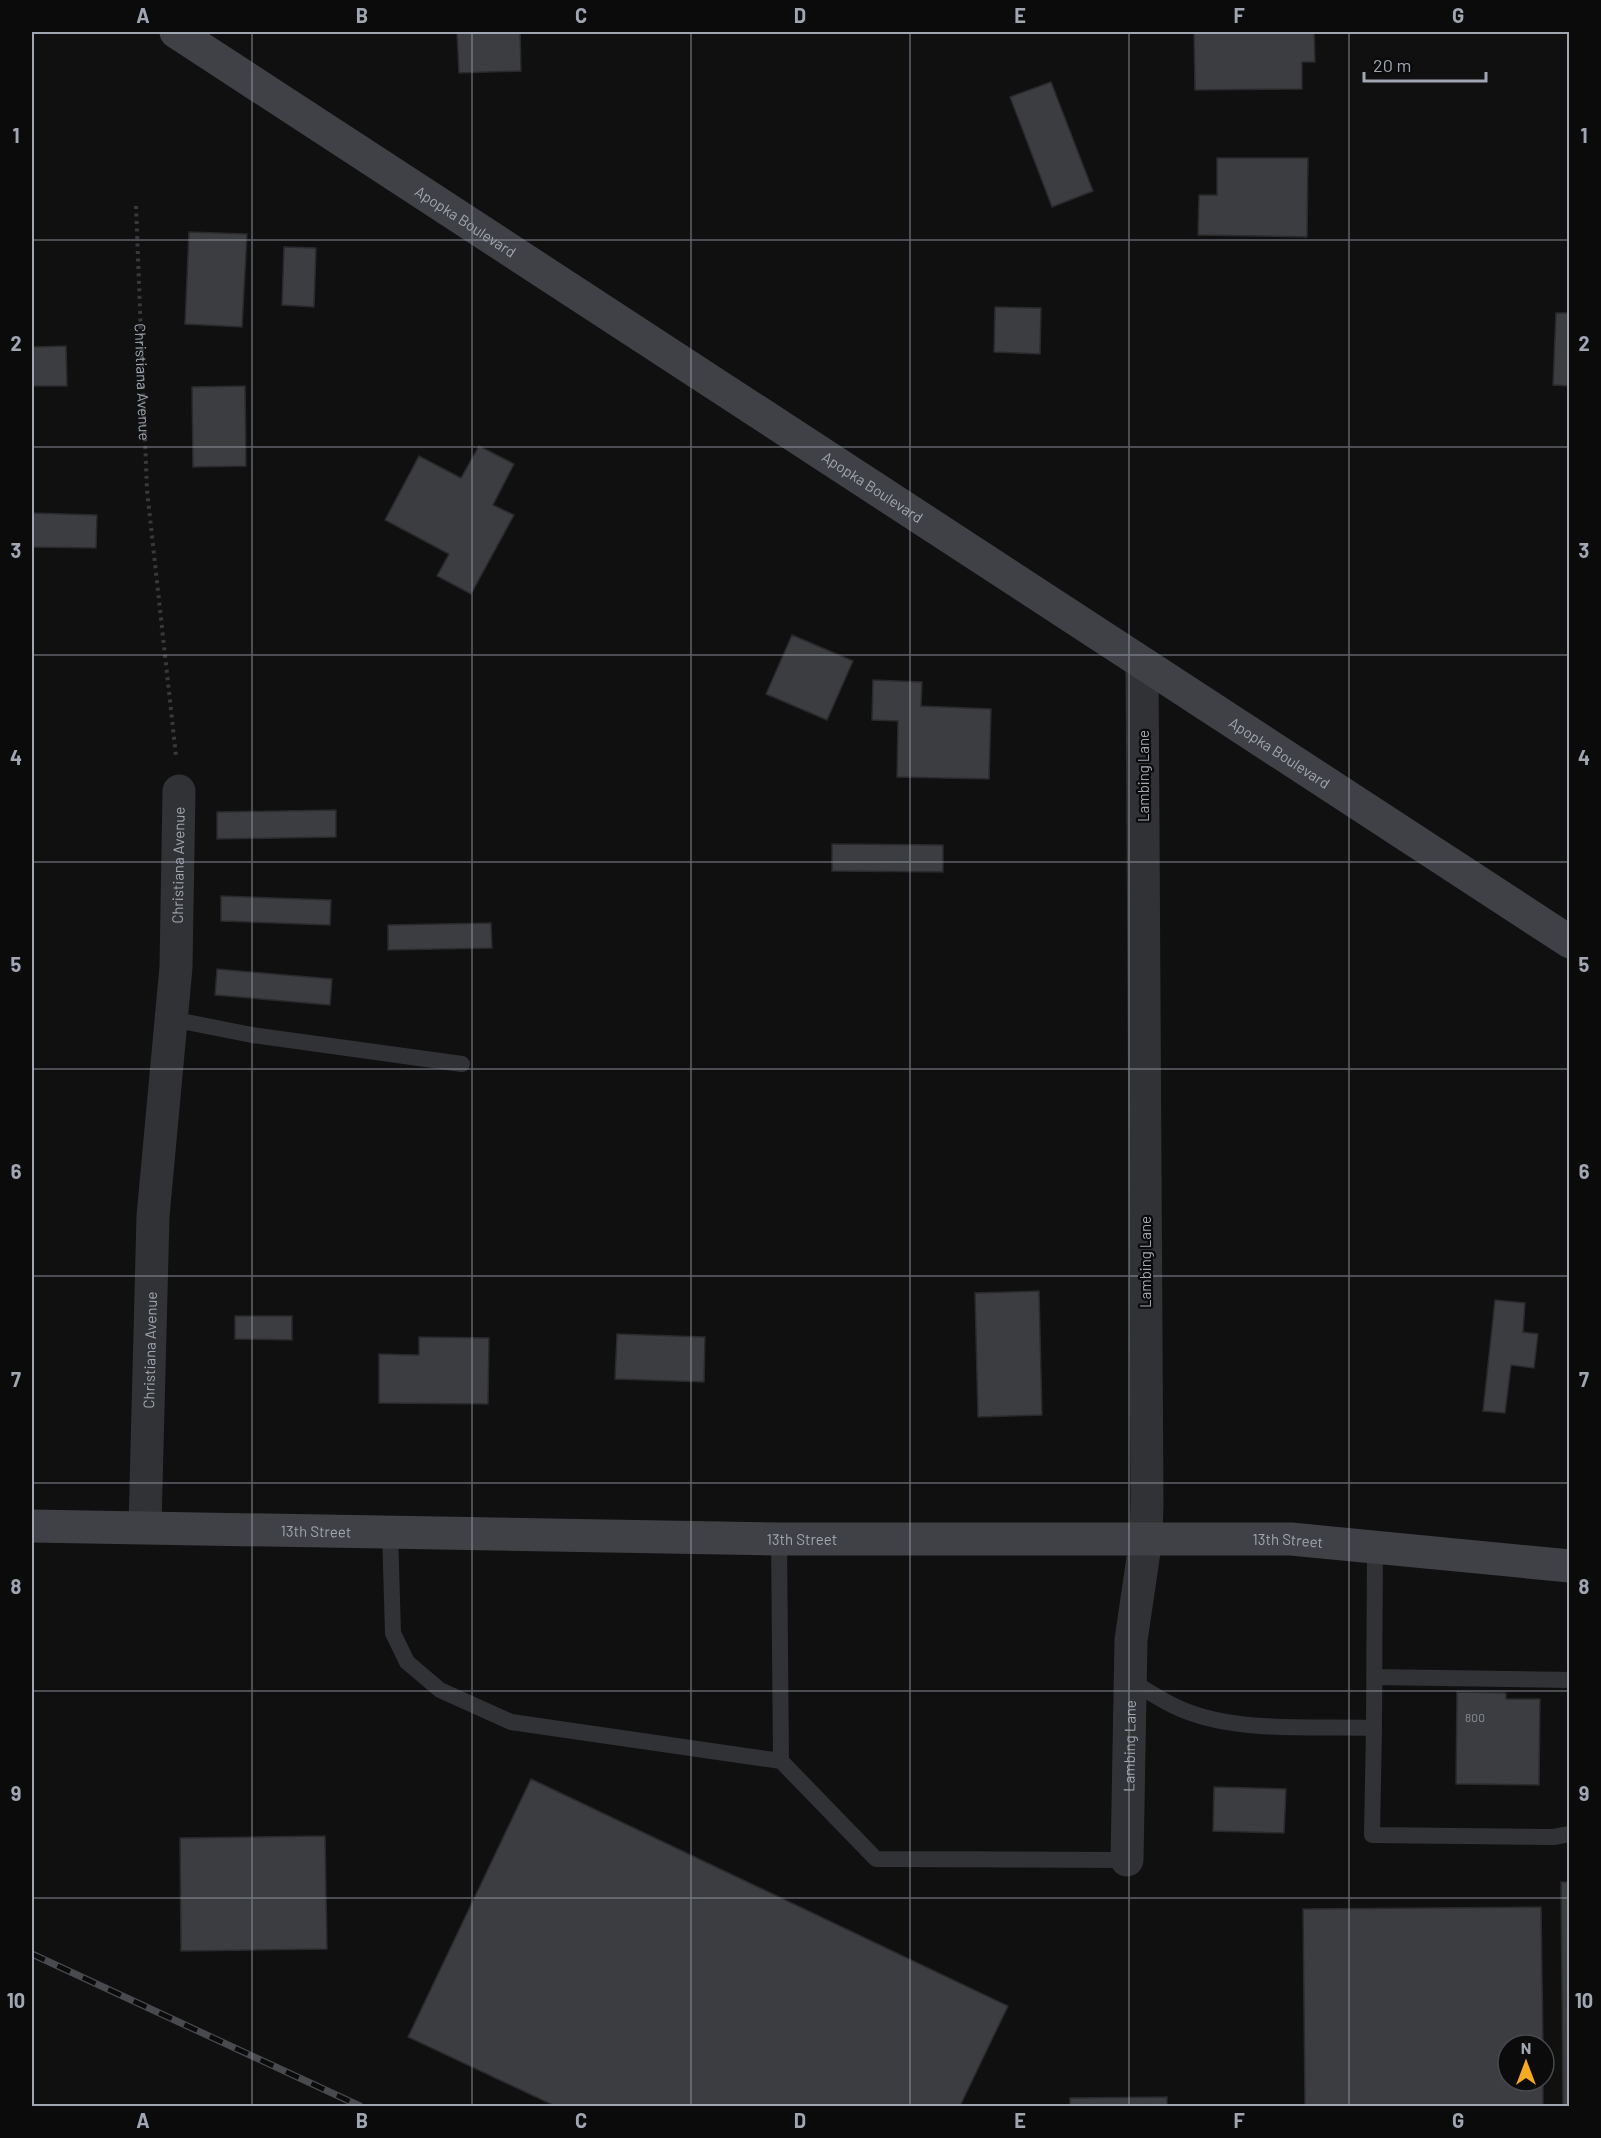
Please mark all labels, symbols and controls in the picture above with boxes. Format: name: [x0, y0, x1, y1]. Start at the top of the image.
text: A: [136, 3, 150, 27]
text: B: [356, 3, 368, 27]
text: C: [575, 3, 587, 27]
text: D: [794, 3, 806, 27]
text: E: [1014, 3, 1026, 27]
text: F: [1233, 3, 1245, 27]
text: G: [1452, 3, 1464, 27]
scale bar: [1364, 45, 1486, 83]
text: 20 m: [1373, 54, 1411, 76]
text: 1: [12, 123, 20, 147]
text: 1: [1580, 123, 1588, 147]
street label: Apopka Boulevard: [412, 182, 520, 261]
street label: Christiana Avenue: [132, 323, 154, 441]
text: 2: [10, 331, 22, 355]
text: 2: [1578, 331, 1590, 355]
street label: Apopka Boulevard: [819, 447, 927, 526]
text: 3: [11, 538, 21, 562]
text: 3: [1579, 538, 1589, 562]
street label: Apopka Boulevard: [1226, 713, 1334, 792]
street label: Lambing Lane: [1134, 730, 1152, 822]
text: 4: [10, 745, 22, 769]
text: 4: [1578, 745, 1590, 769]
street label: Christiana Avenue: [168, 806, 188, 924]
text: 5: [11, 952, 22, 976]
text: 5: [1579, 952, 1590, 976]
text: 6: [11, 1159, 22, 1183]
text: 6: [1579, 1159, 1590, 1183]
street label: Lambing Lane: [1136, 1216, 1154, 1308]
street label: Christiana Avenue: [139, 1291, 160, 1409]
text: 7: [11, 1367, 21, 1391]
text: 7: [1579, 1367, 1589, 1391]
street label: 13th Street: [281, 1521, 351, 1541]
street label: 13th Street: [766, 1530, 837, 1548]
street label: 13th Street: [1253, 1530, 1324, 1551]
text: 8: [11, 1574, 22, 1598]
text: 8: [1579, 1574, 1590, 1598]
street label: Lambing Lane: [1119, 1700, 1139, 1792]
house number: 800: [1465, 1710, 1485, 1724]
text: 9: [11, 1781, 21, 1805]
text: 9: [1579, 1781, 1589, 1805]
text: 10: [7, 1988, 25, 2012]
text: 10: [1575, 1988, 1593, 2012]
north arrow: [1496, 2033, 1556, 2093]
text: N: [1521, 2038, 1531, 2057]
text: A: [136, 2108, 150, 2132]
text: B: [356, 2108, 368, 2132]
text: C: [575, 2108, 587, 2132]
text: D: [794, 2108, 806, 2132]
text: E: [1014, 2108, 1026, 2132]
text: F: [1233, 2108, 1245, 2132]
text: G: [1452, 2108, 1464, 2132]

